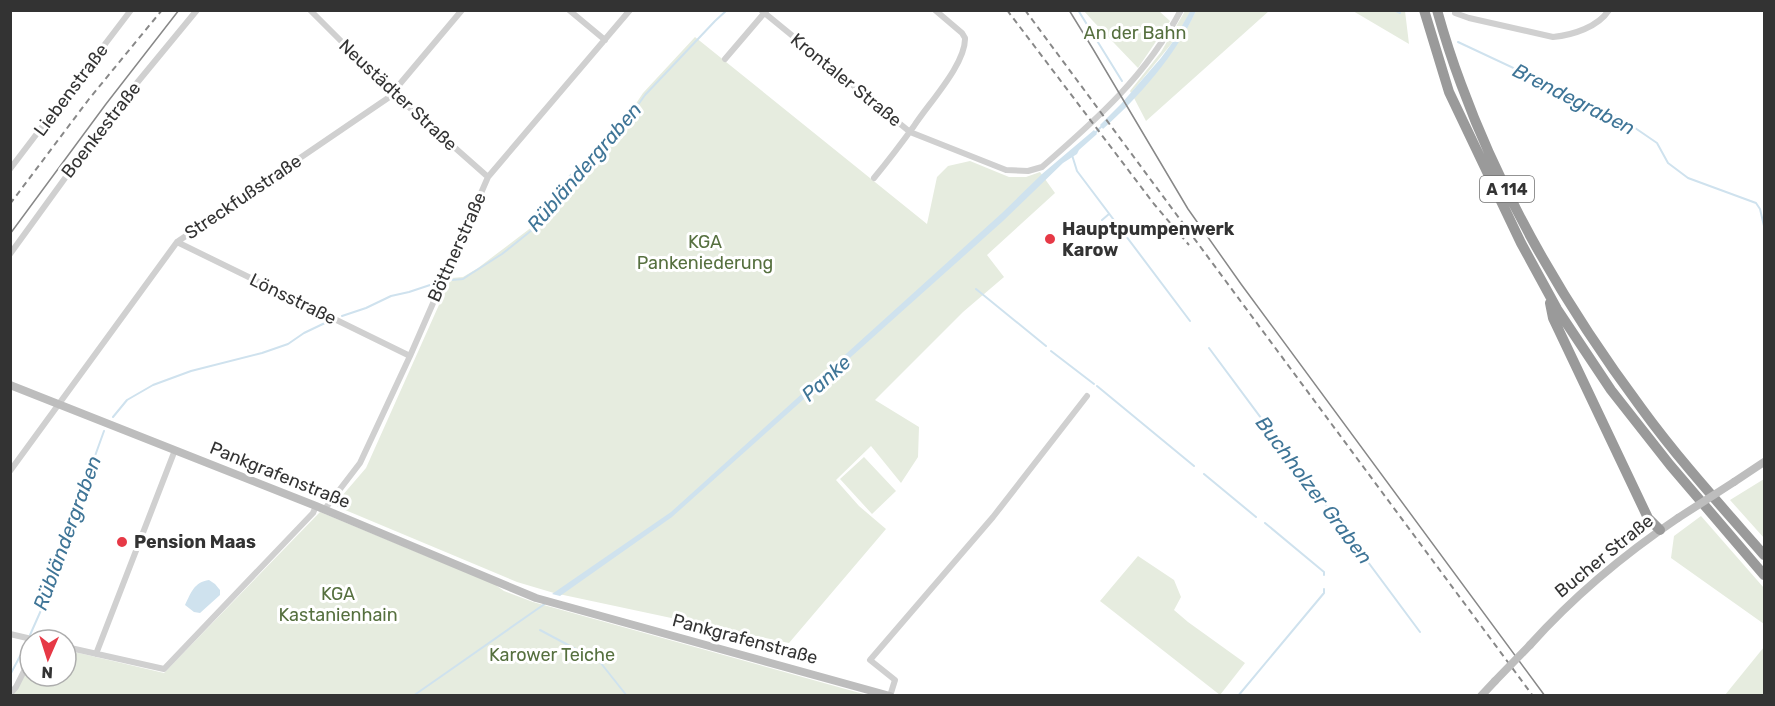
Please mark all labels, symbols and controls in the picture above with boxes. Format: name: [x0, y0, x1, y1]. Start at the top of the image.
park label: An der Bahn: [1084, 22, 1186, 44]
street label: Krontaler Straße: [786, 29, 906, 131]
street label: Neustädter Straße: [334, 35, 462, 155]
street label: Liebenstraße: [29, 40, 113, 140]
water label: Brendegraben: [1509, 58, 1639, 140]
street label: Boenkestraße: [57, 78, 145, 182]
water label: Rübländergraben: [522, 98, 646, 236]
street label: Streckfußstraße: [180, 150, 306, 244]
road number: A 114: [1480, 176, 1534, 202]
street label: Böttnerstraße: [423, 189, 491, 305]
place label: Hauptpumpenwerk Karow: [1062, 218, 1235, 261]
park label: KGA Pankeniederung: [637, 231, 773, 274]
marker: Hauptpumpenwerk Karow: [1043, 232, 1057, 246]
street label: Lönsstraße: [246, 269, 340, 329]
water label: Panke: [797, 350, 855, 406]
water label: Buchholzer Graben: [1251, 411, 1377, 569]
street label: Pankgrafenstraße: [207, 437, 353, 513]
water label: Rübländergraben: [28, 452, 106, 614]
street label: Bucher Straße: [1550, 510, 1658, 602]
place label: Pension Maas: [134, 531, 256, 553]
marker: Pension Maas: [115, 535, 129, 549]
park label: KGA Kastanienhain: [278, 583, 398, 626]
street label: Pankgrafenstraße: [670, 609, 820, 669]
north arrow: [18, 628, 78, 688]
park label: Karower Teiche: [489, 644, 615, 666]
text: N: [41, 663, 53, 682]

